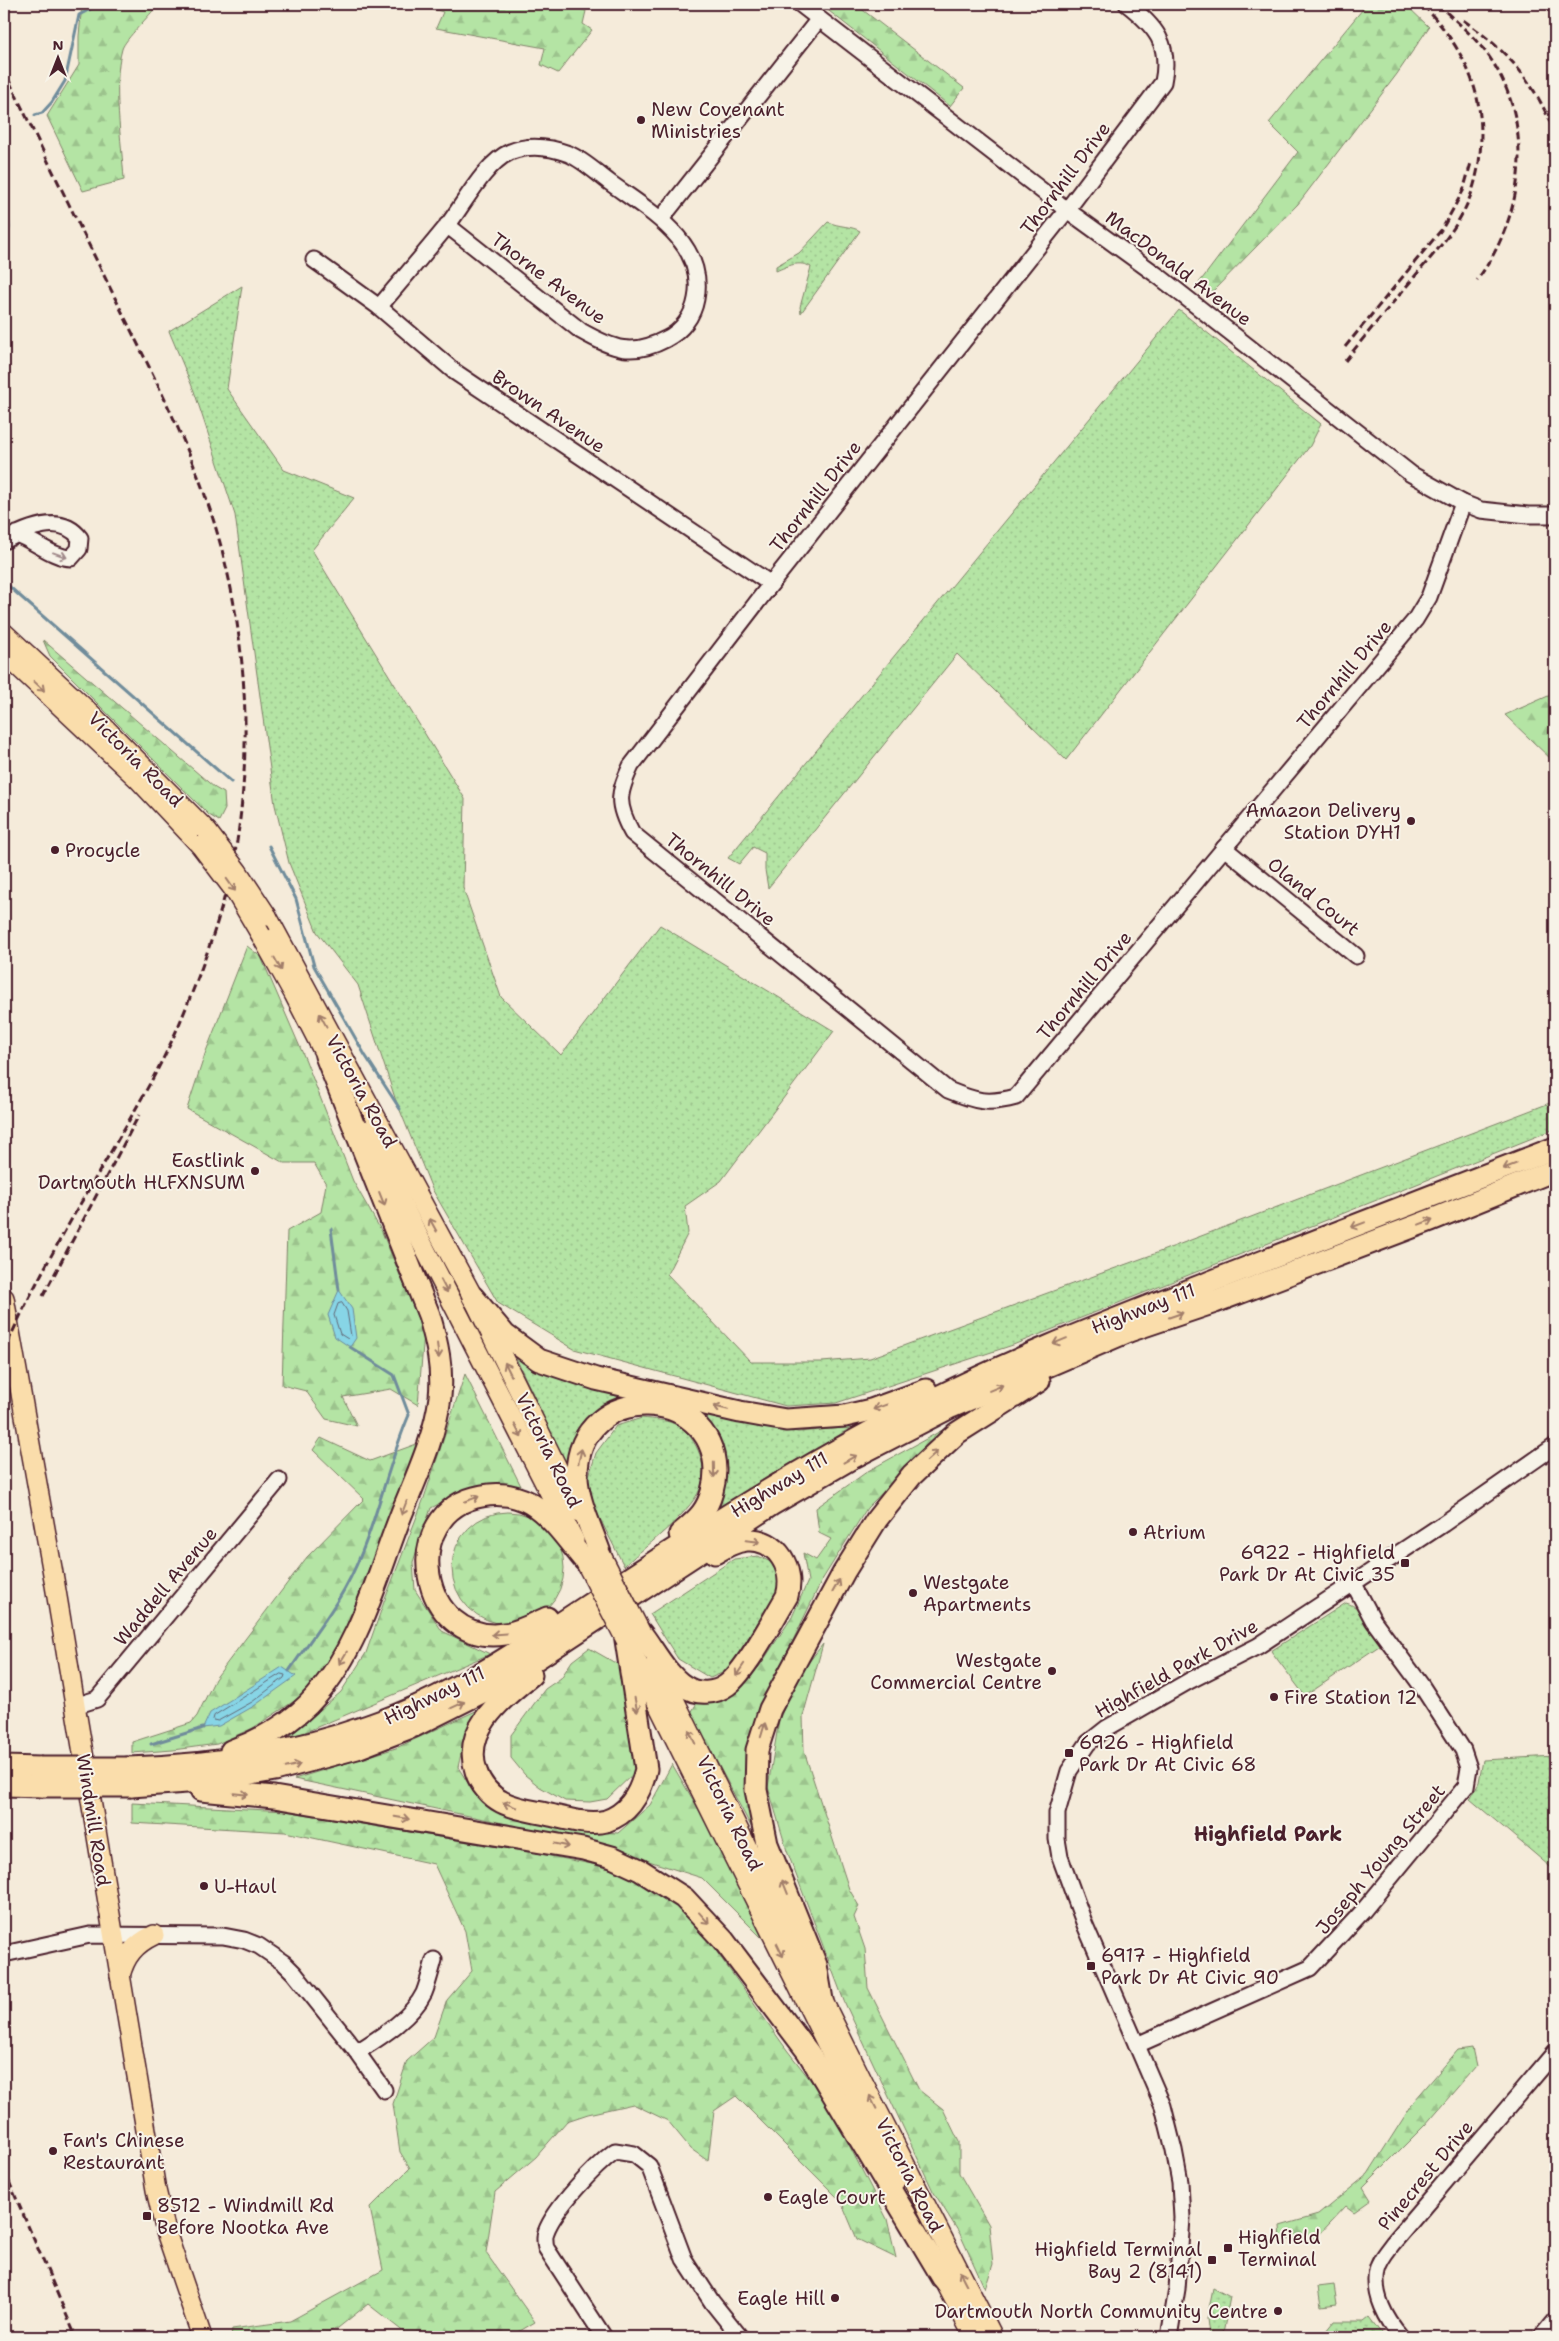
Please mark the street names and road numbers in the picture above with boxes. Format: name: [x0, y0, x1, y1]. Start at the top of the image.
street label: Thornhill Drive: [1015, 117, 1116, 240]
street label: MacDonald Avenue: [1101, 205, 1257, 332]
street label: Thorne Avenue: [486, 227, 611, 330]
street label: Brown Avenue: [487, 364, 610, 459]
street label: Thornhill Drive: [764, 435, 867, 557]
street label: Thornhill Drive: [1291, 615, 1397, 734]
street label: Victoria Road: [82, 706, 189, 813]
street label: Thornhill Drive: [660, 827, 781, 932]
street label: Oland Court: [1262, 852, 1365, 941]
street label: Thornhill Drive: [1031, 926, 1137, 1045]
street label: Victoria Road: [320, 1030, 403, 1152]
street label: Highway 111: [1088, 1277, 1199, 1340]
street label: Victoria Road: [510, 1388, 587, 1512]
street label: Highway 111: [726, 1446, 833, 1523]
street label: Waddell Avenue: [108, 1521, 223, 1651]
street label: Highfield Park Drive: [1090, 1613, 1262, 1724]
street label: Highway 111: [380, 1660, 489, 1731]
street label: Victoria Road: [691, 1751, 768, 1875]
street label: Windmill Road: [71, 1752, 116, 1888]
street label: Joseph Young Street: [1310, 1779, 1451, 1940]
street label: Victoria Road: [870, 2114, 949, 2237]
street label: Pinecrest Drive: [1372, 2115, 1479, 2236]

